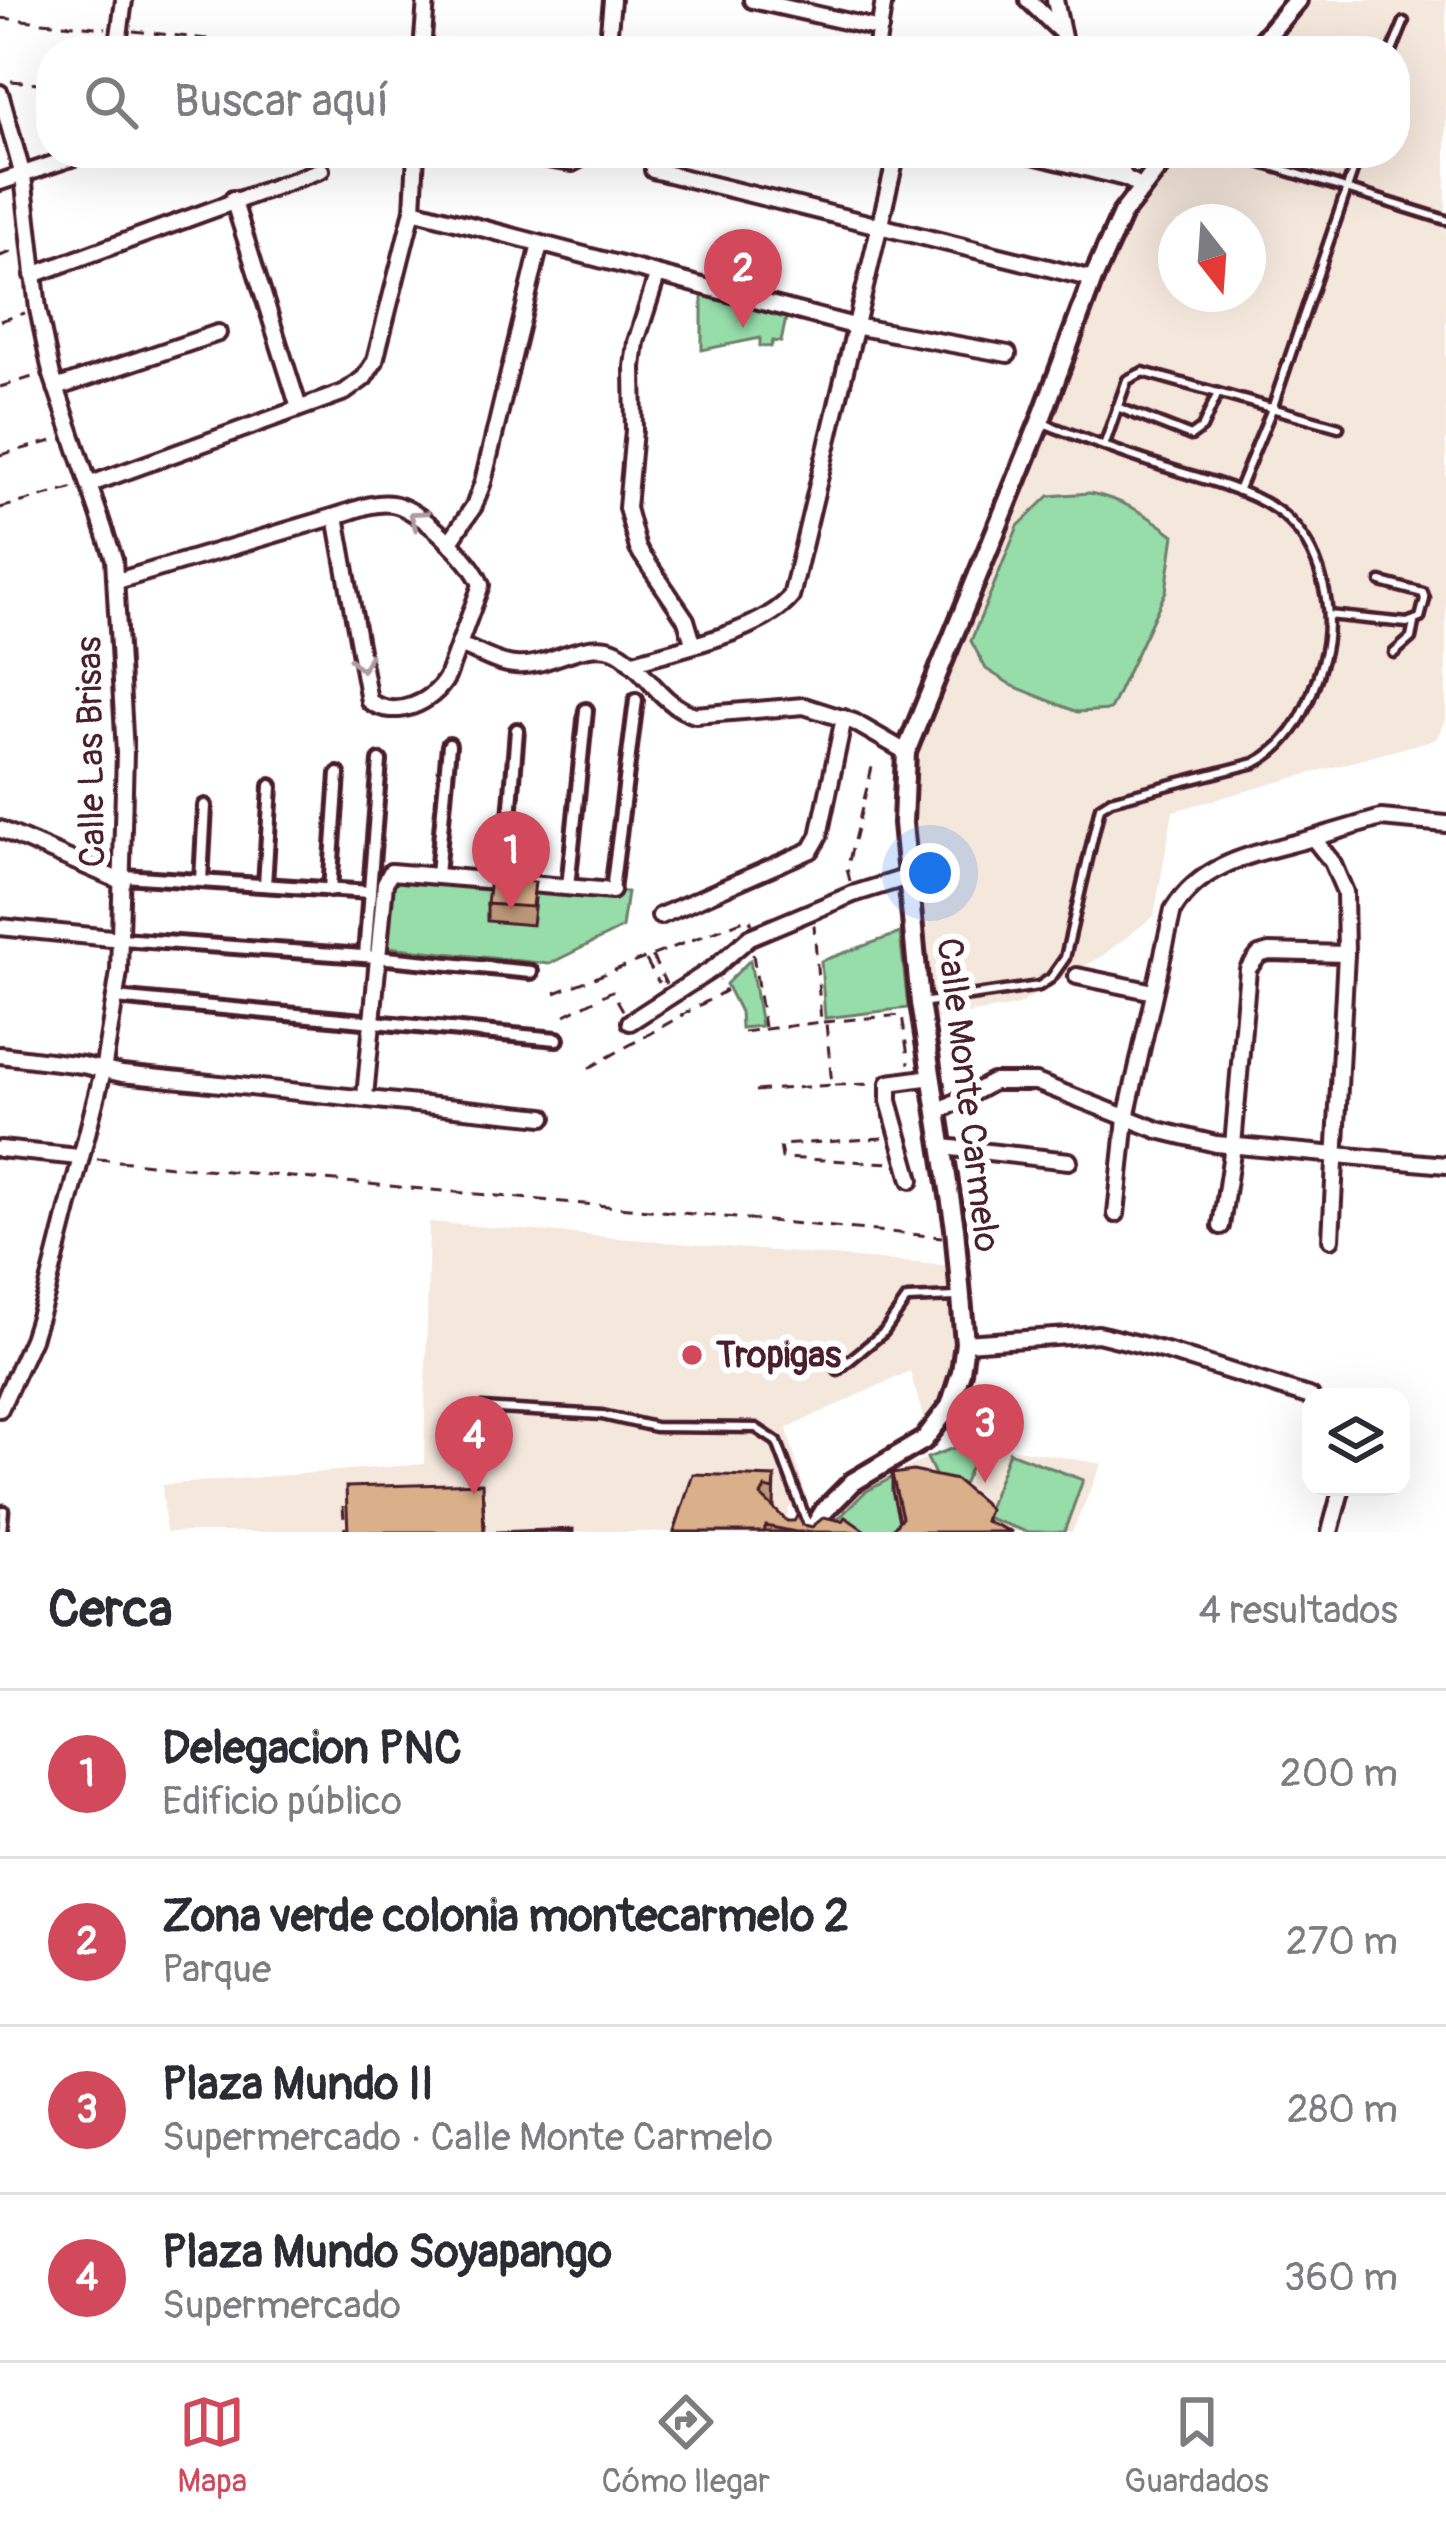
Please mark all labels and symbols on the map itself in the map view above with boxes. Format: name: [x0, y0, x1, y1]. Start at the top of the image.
north arrow: [1158, 204, 1266, 312]
pin: 2: [704, 229, 782, 328]
one-way arrow: [408, 510, 430, 532]
street label: Calle Las Brisas: [66, 636, 116, 868]
one-way arrow: [348, 653, 373, 673]
pin: 1: [472, 811, 550, 910]
your location: [900, 843, 960, 903]
street label: Calle Monte Carmelo: [926, 935, 1010, 1255]
place label: Tropigas: [716, 1333, 842, 1378]
marker: Tropigas: [679, 1342, 705, 1368]
pin: 3: [946, 1384, 1024, 1483]
pin: 4: [435, 1396, 513, 1495]

